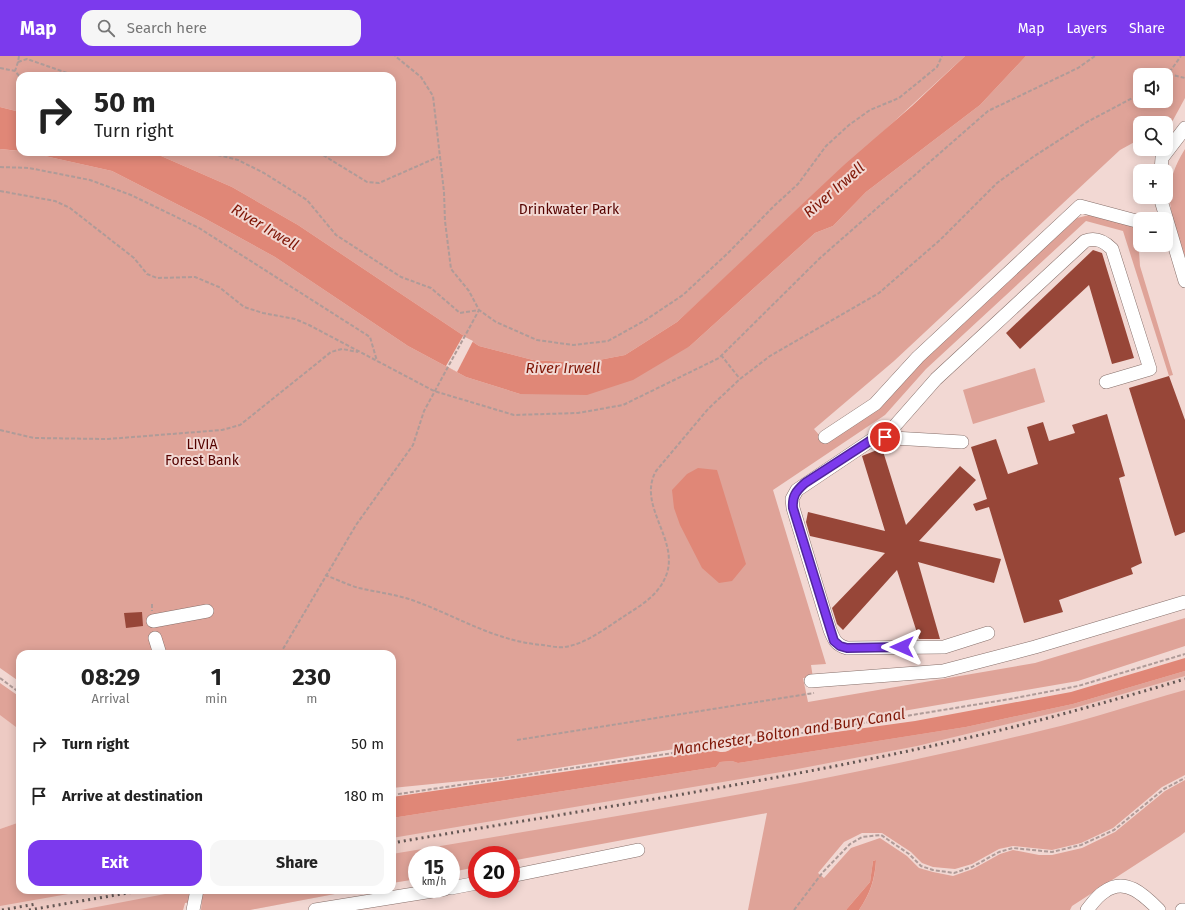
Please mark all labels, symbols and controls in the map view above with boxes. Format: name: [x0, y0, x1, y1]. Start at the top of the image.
search box: [81, 10, 361, 46]
text: Map: [20, 17, 57, 40]
icon: search: [95, 17, 117, 39]
text: Search here: [127, 19, 207, 37]
text: Map: [1018, 20, 1044, 37]
text: Layers: [1066, 20, 1107, 37]
text: Share: [1129, 20, 1165, 37]
map controls: [1133, 68, 1173, 252]
button: sound: [1133, 68, 1173, 108]
text: 50 m: [94, 86, 156, 119]
icon: right: [28, 88, 80, 140]
button: search: [1133, 116, 1173, 156]
text: Turn right: [94, 120, 174, 142]
water label: River Irwell: [800, 159, 868, 221]
button: +: [1133, 164, 1173, 204]
water label: River Irwell: [228, 200, 302, 254]
park label: Drinkwater Park: [519, 201, 620, 218]
button: −: [1133, 212, 1173, 252]
water label: River Irwell: [526, 359, 600, 377]
pin: [868, 420, 902, 454]
icon: arrive: [874, 426, 896, 448]
park label: LIVIA Forest Bank: [165, 436, 240, 469]
position arrow: [881, 626, 923, 668]
text: 08:29: [81, 663, 140, 691]
text: 1: [211, 663, 222, 691]
text: 230: [292, 663, 331, 691]
text: Arrival: [91, 691, 130, 706]
text: min: [205, 691, 227, 706]
text: m: [306, 691, 317, 706]
water label: Manchester, Bolton and Bury Canal: [672, 705, 906, 759]
icon: right: [28, 733, 50, 755]
text: Turn right: [62, 735, 129, 753]
text: 50 m: [351, 735, 384, 753]
icon: arrive: [28, 785, 50, 807]
text: Arrive at destination: [62, 787, 203, 805]
text: 180 m: [344, 787, 384, 805]
button: Exit: [28, 840, 202, 886]
button: Share: [210, 840, 384, 886]
speed limit sign: 20: [468, 846, 520, 898]
text: 15: [424, 855, 444, 879]
text: km/h: [422, 876, 446, 888]

